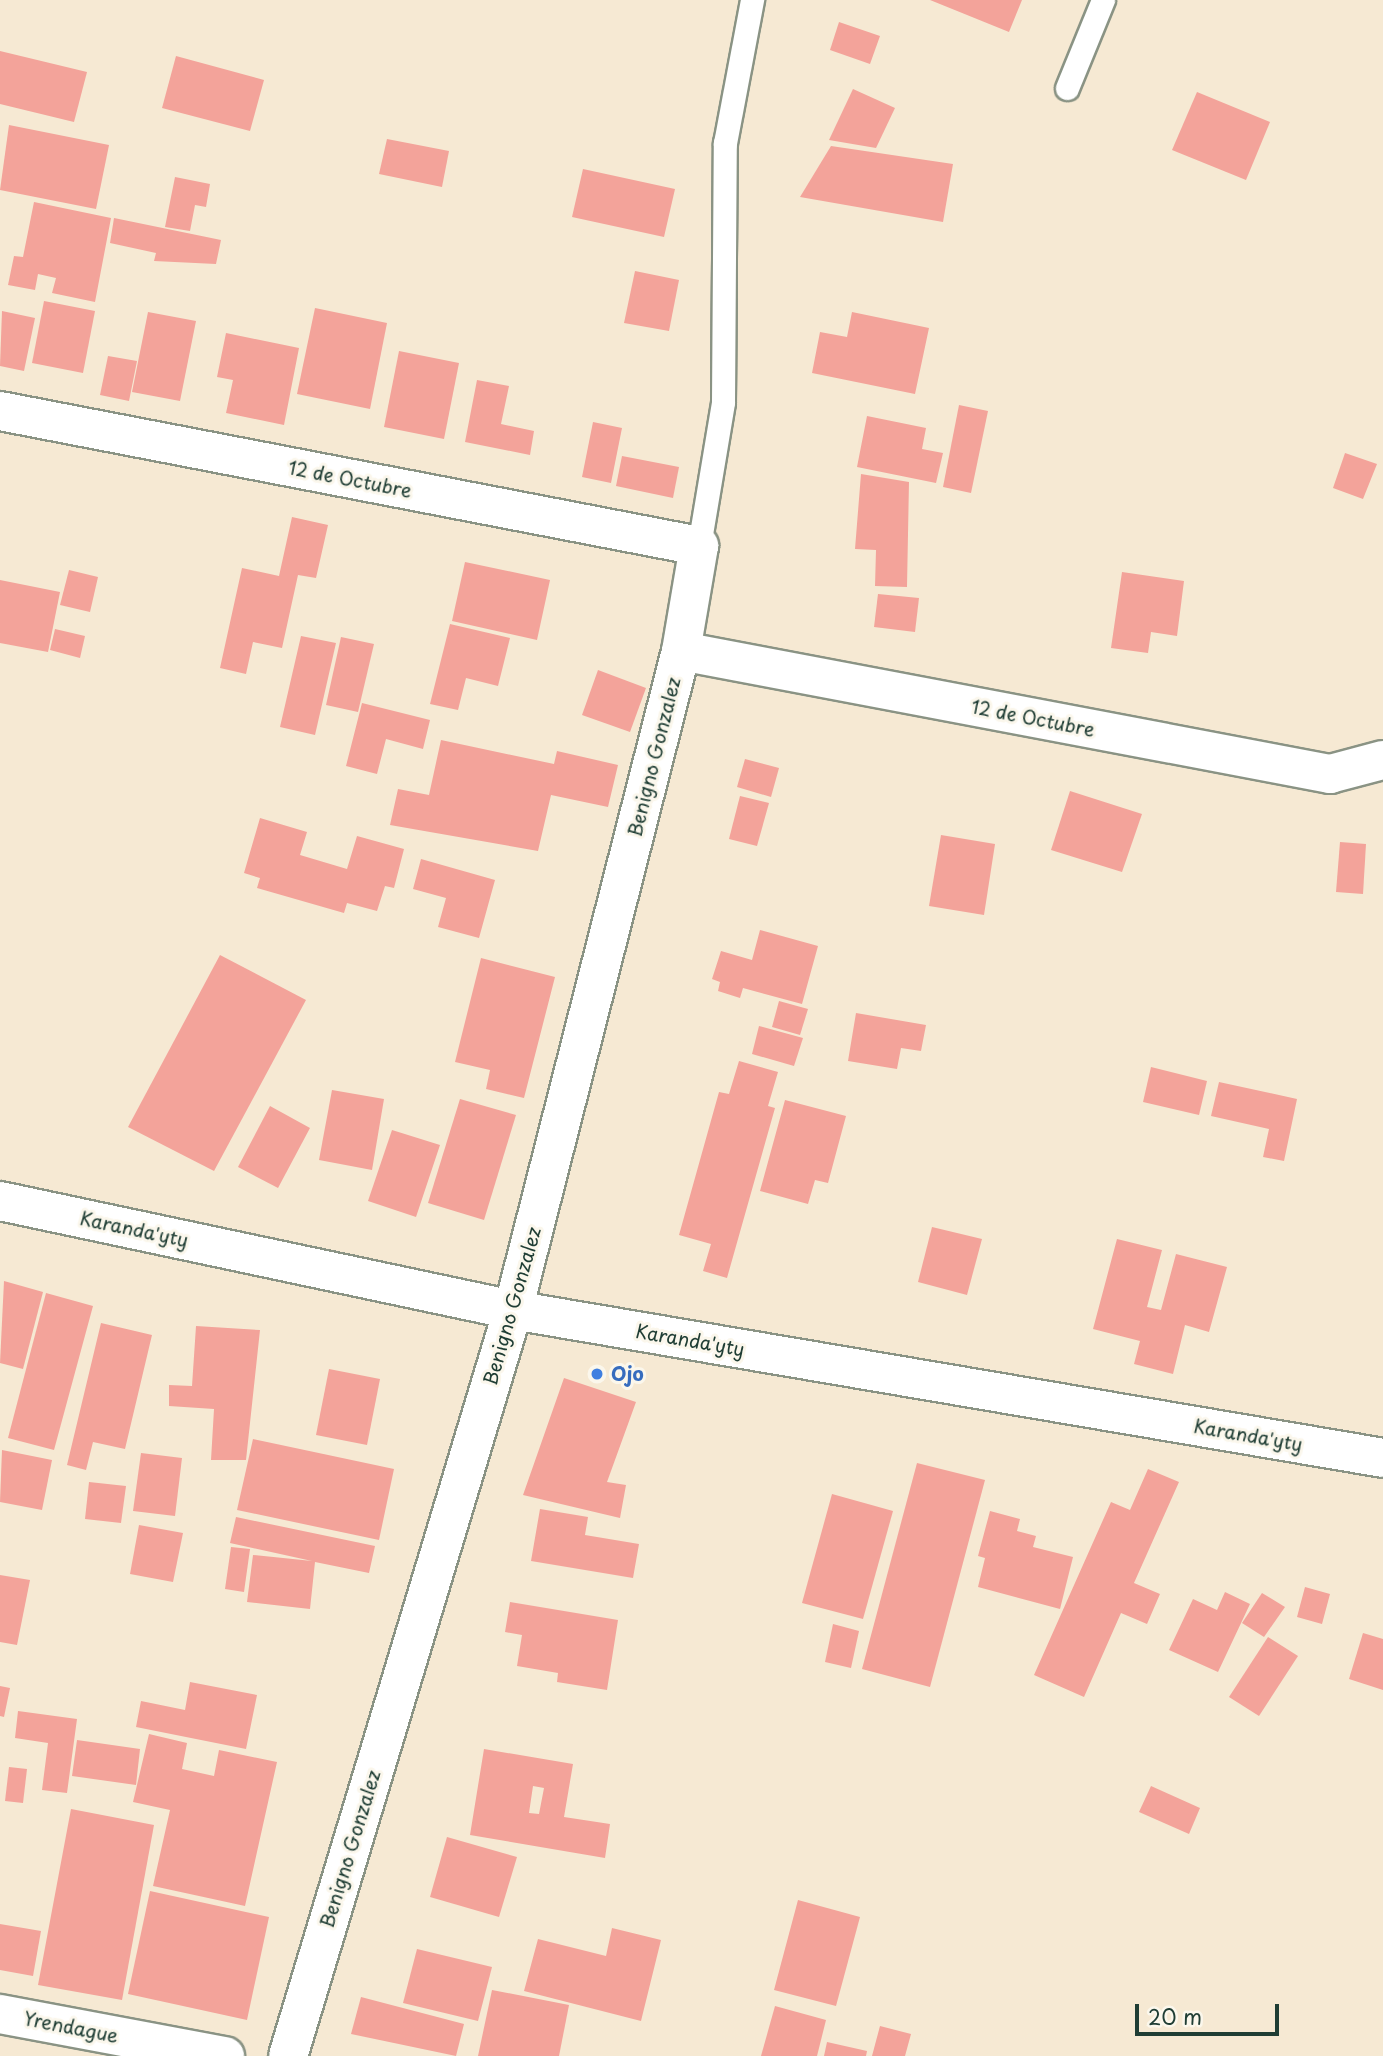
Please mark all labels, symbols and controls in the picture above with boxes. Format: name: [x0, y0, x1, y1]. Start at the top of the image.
street label: 12 de Octubre: [284, 455, 416, 503]
street label: Benigno Gonzalez: [623, 675, 685, 839]
street label: 12 de Octubre: [967, 694, 1099, 742]
street label: Karanda'yty: [78, 1206, 190, 1252]
street label: Benigno Gonzalez: [478, 1224, 546, 1388]
street label: Karanda'yty: [634, 1319, 746, 1361]
place label: Ojo: [611, 1363, 644, 1385]
marker: Ojo: [589, 1366, 605, 1382]
street label: Karanda'yty: [1192, 1414, 1304, 1456]
street label: Benigno Gonzalez: [315, 1767, 385, 1931]
scale bar: [1138, 1990, 1282, 2034]
text: 20 m: [1148, 2000, 1202, 2032]
street label: Yrendague: [22, 2007, 120, 2047]

